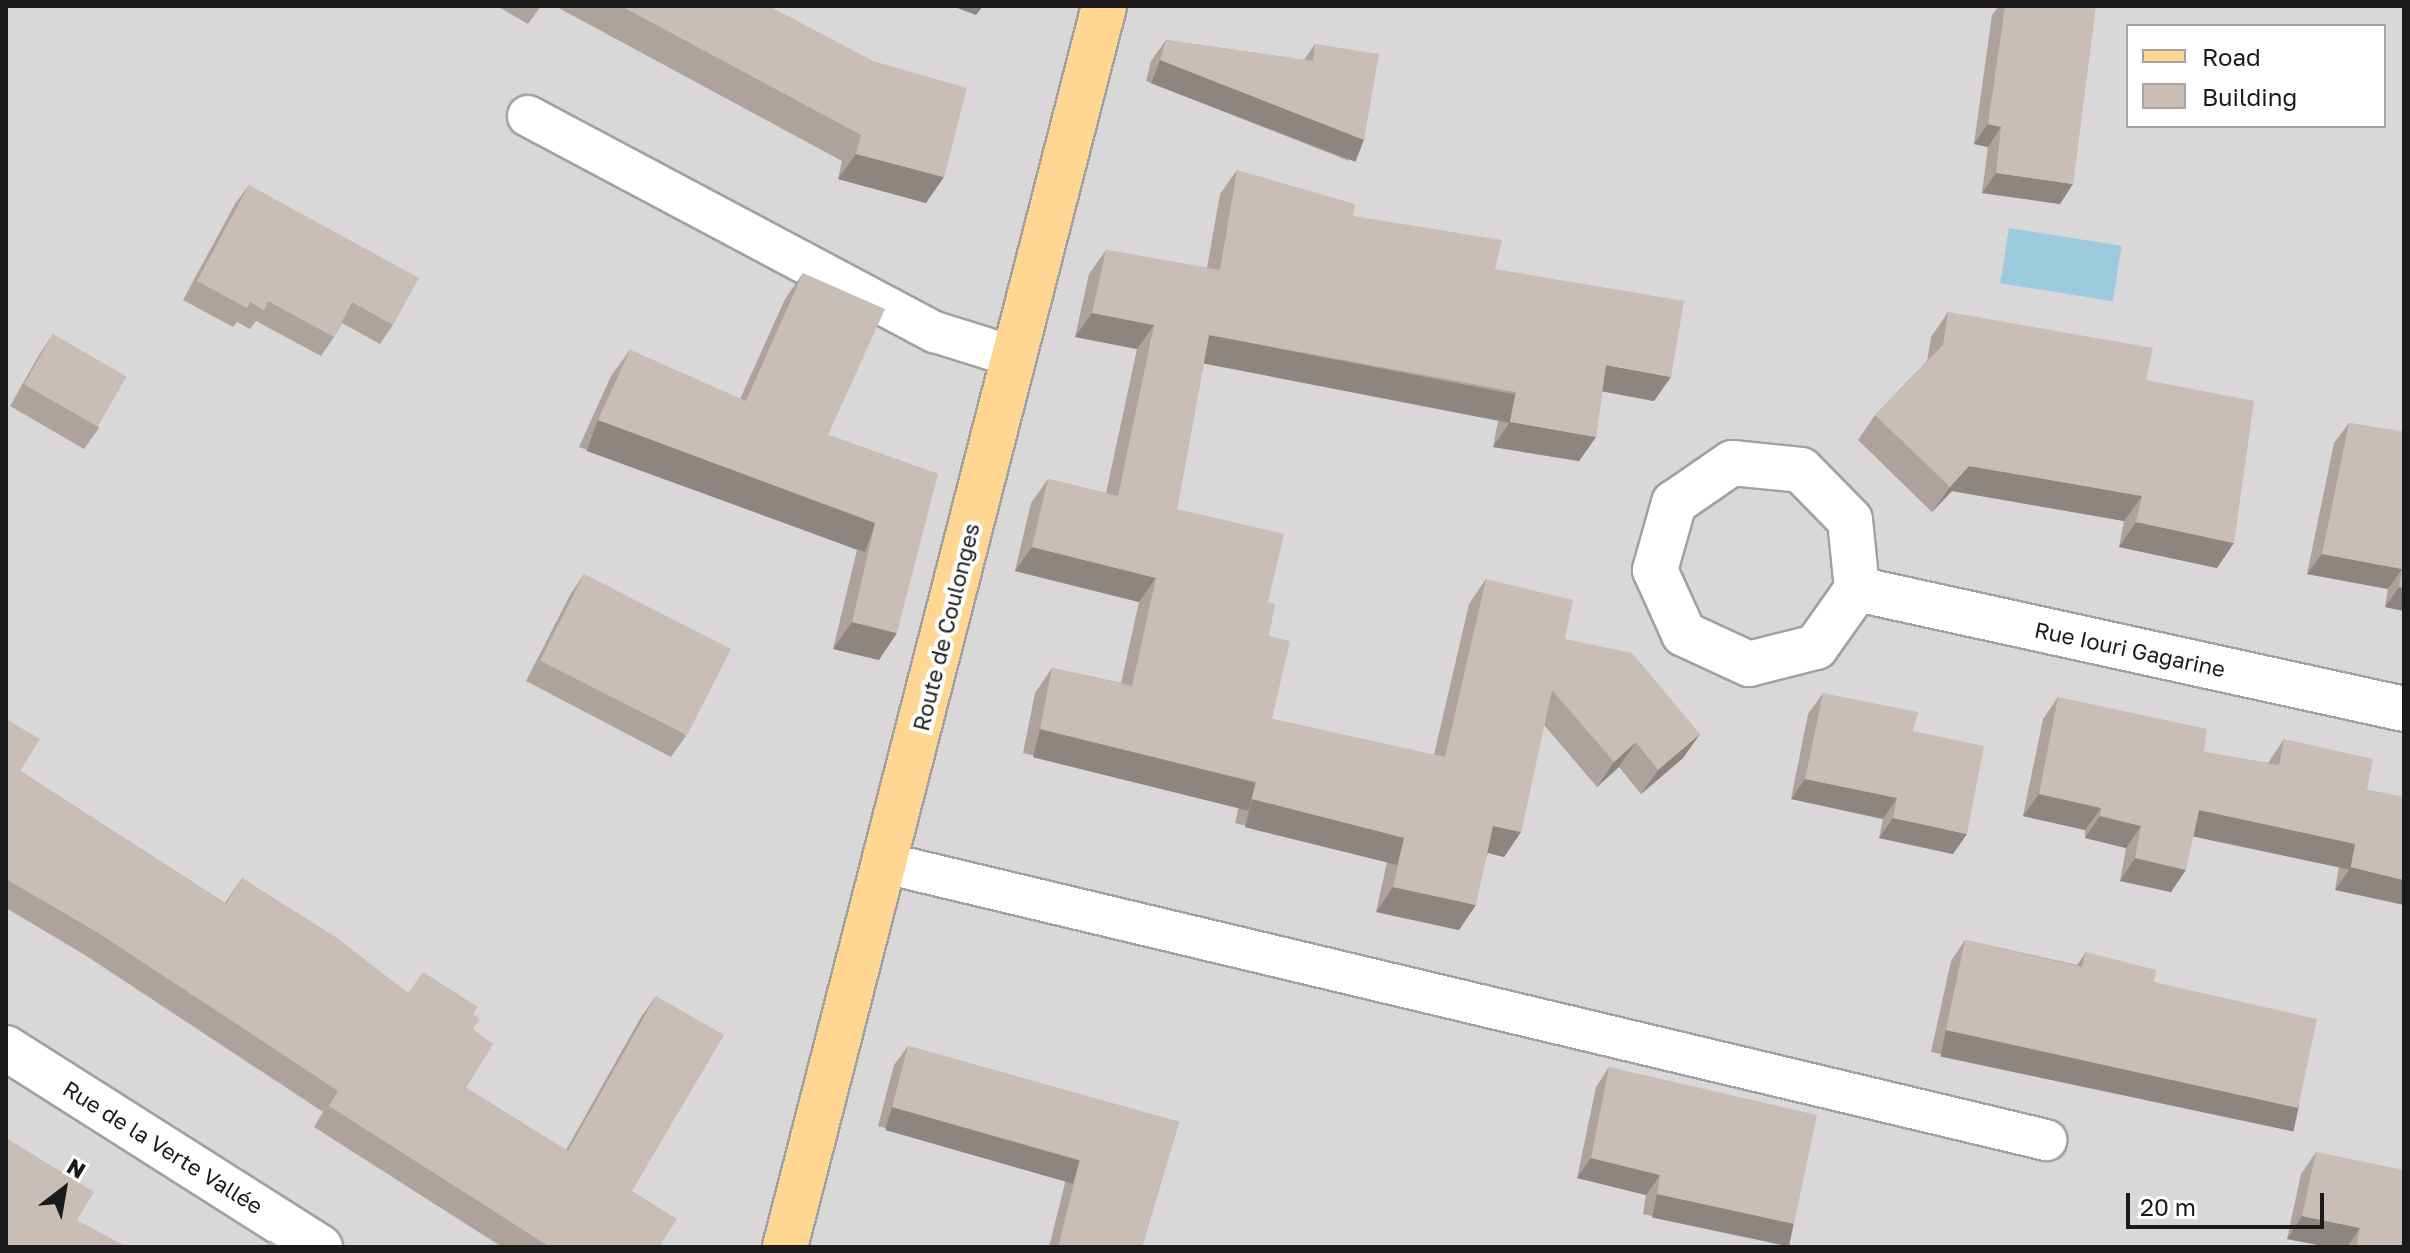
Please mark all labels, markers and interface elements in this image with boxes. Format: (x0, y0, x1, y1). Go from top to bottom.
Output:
legend (2126, 24, 2386, 128)
text: Road (2202, 42, 2261, 71)
text: Building (2202, 82, 2297, 111)
street label: Route de Coulonges (907, 520, 985, 734)
street label: Rue Iouri Gagarine (2032, 616, 2228, 682)
street label: Rue de la Verte Vallée (58, 1075, 268, 1219)
north arrow (24, 1149, 104, 1229)
text: N (62, 1152, 91, 1184)
scale bar (2130, 1177, 2328, 1227)
text: 20 m (2140, 1192, 2196, 1221)

